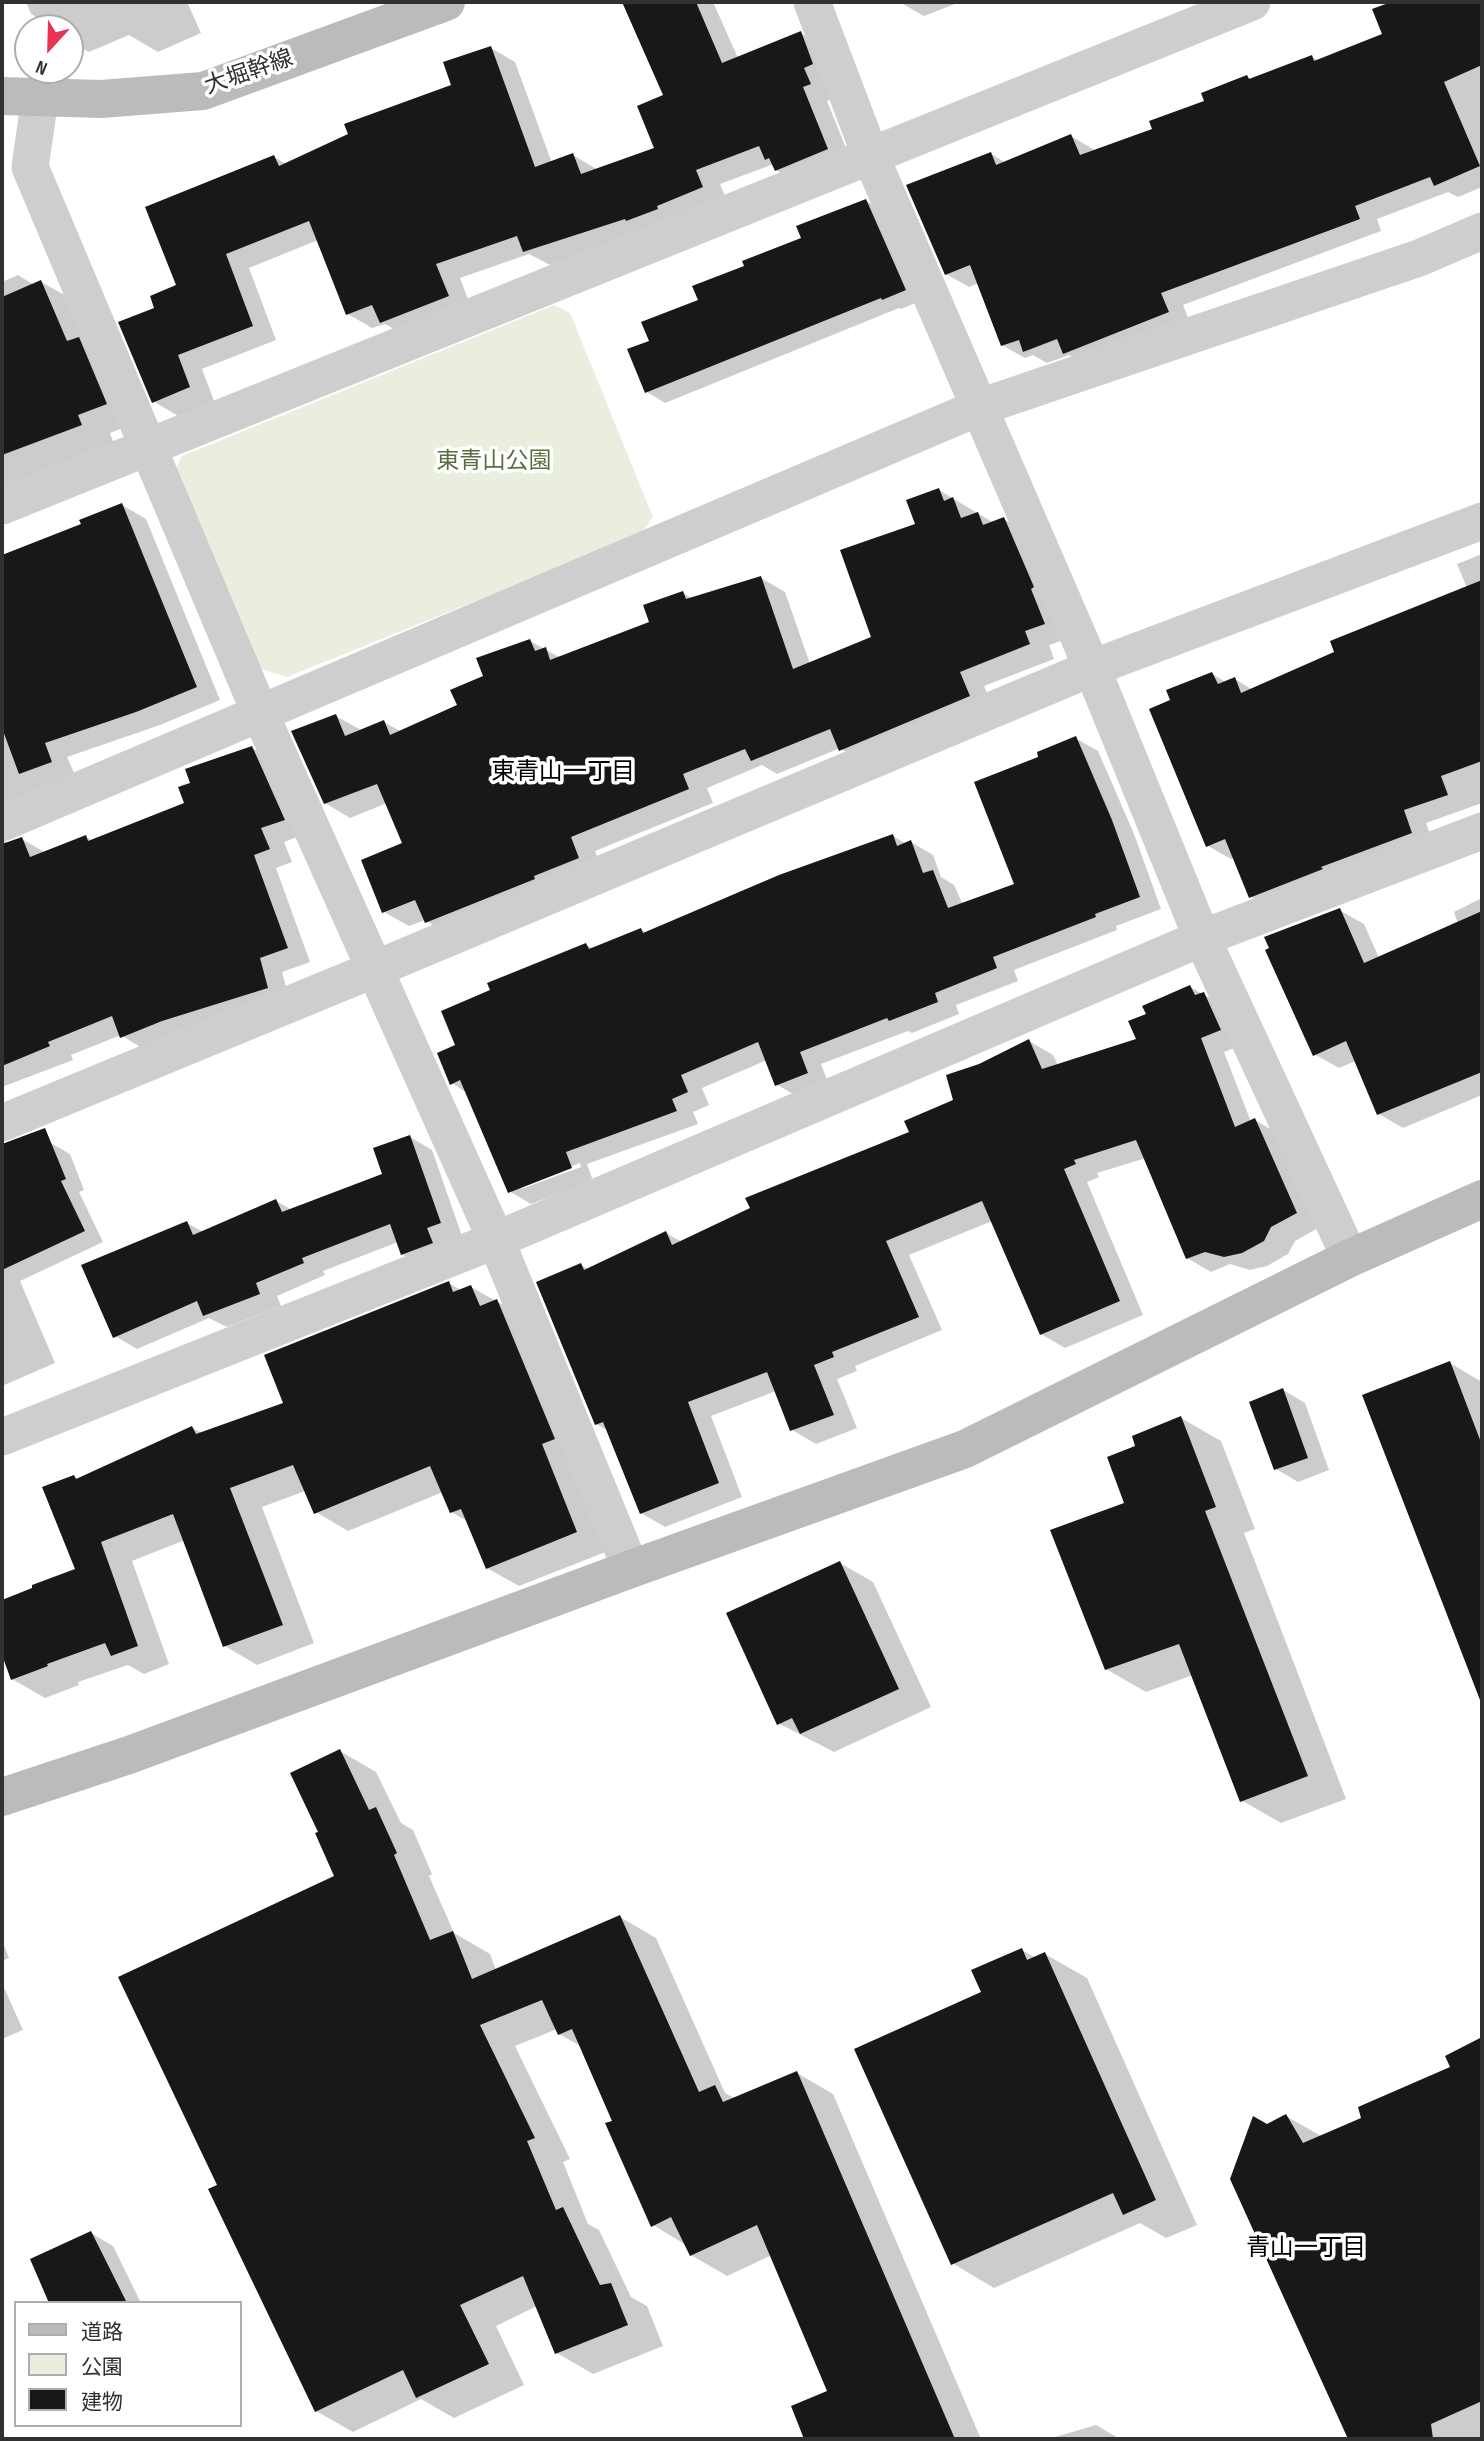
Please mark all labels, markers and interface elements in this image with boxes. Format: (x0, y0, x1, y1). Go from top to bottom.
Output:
north arrow (14, 14, 84, 84)
street label: 大堀幹線 (201, 45, 297, 101)
text: N (33, 55, 51, 80)
park label: 東青山公園 (437, 448, 551, 476)
district label: 東青山一丁目 (491, 759, 635, 787)
district label: 青山一丁目 (1246, 2235, 1366, 2263)
legend (14, 2301, 242, 2427)
text: 道路 (81, 2320, 123, 2345)
text: 公園 (81, 2355, 123, 2380)
text: 建物 (81, 2390, 123, 2415)

